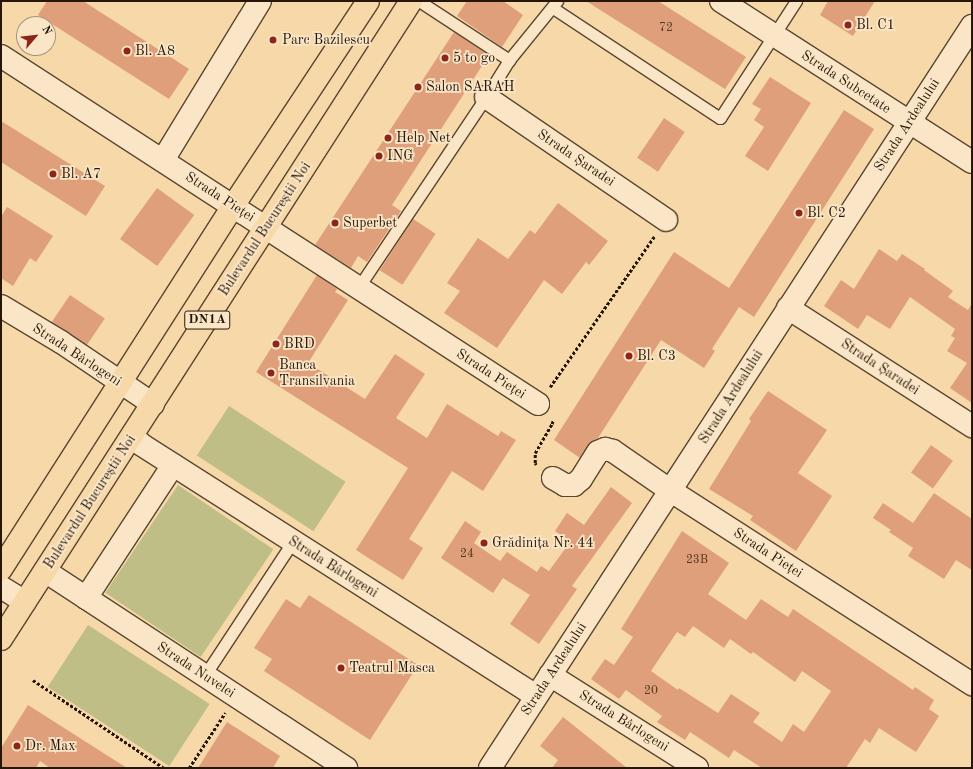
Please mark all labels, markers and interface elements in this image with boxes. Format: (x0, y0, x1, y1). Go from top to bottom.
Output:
north arrow (16, 16, 56, 56)
place label: Bl. C1 (856, 17, 895, 33)
marker: Bl. C1 (843, 20, 853, 30)
house number: 72 (659, 22, 673, 36)
text: N (39, 24, 53, 37)
place label: Parc Bazilescu (282, 32, 370, 48)
marker: Parc Bazilescu (267, 34, 279, 46)
place label: Bl. A8 (135, 43, 175, 59)
marker: Bl. A8 (122, 46, 132, 56)
street label: Strada Subcetate (798, 47, 894, 117)
place label: 5 to go (453, 50, 495, 66)
marker: 5 to go (440, 53, 450, 63)
street label: Strada Ardealului (871, 75, 943, 175)
place label: Salon SARAH (426, 79, 515, 95)
marker: Salon SARAH (413, 82, 423, 92)
street label: Strada Șaradei (534, 126, 618, 190)
place label: Help Net (396, 130, 451, 146)
marker: Help Net (383, 133, 393, 143)
place label: ING (387, 148, 413, 164)
marker: ING (374, 151, 384, 161)
street label: Bulevardul Bucureștii Noi (215, 159, 315, 299)
place label: Bl. A7 (61, 166, 101, 182)
street label: Strada Pieței (182, 168, 258, 226)
marker: Bl. A7 (48, 169, 58, 179)
place label: Bl. C2 (807, 205, 846, 221)
marker: Bl. C2 (794, 208, 804, 218)
place label: Superbet (343, 215, 397, 231)
marker: Superbet (330, 218, 340, 228)
road number: DN1A (184, 309, 230, 331)
street label: Strada Bârlogeni (29, 320, 125, 390)
street label: Strada Șaradei (838, 335, 922, 399)
place label: BRD (284, 336, 315, 352)
marker: BRD (271, 339, 281, 349)
street label: Strada Pieței (453, 345, 529, 403)
street label: Strada Ardealului (695, 347, 767, 447)
place label: Bl. C3 (637, 348, 676, 364)
marker: Bl. C3 (624, 351, 634, 361)
place label: Banca Transilvania (279, 357, 355, 390)
marker: Banca Transilvania (266, 368, 276, 378)
street label: Bulevardul Bucureștii Noi (40, 432, 140, 572)
street label: Strada Pieței (730, 524, 806, 582)
street label: Strada Bârlogeni (285, 533, 381, 601)
place label: Grădinița Nr. 44 (492, 535, 593, 551)
marker: Grădinița Nr. 44 (479, 538, 489, 548)
house number: 24 (460, 548, 474, 562)
house number: 23B (686, 554, 708, 568)
street label: Strada Ardealului (518, 619, 590, 719)
street label: Strada Nuvelei (154, 638, 238, 702)
place label: Teatrul Masca (349, 660, 435, 676)
marker: Teatrul Masca (336, 663, 346, 673)
house number: 20 (644, 685, 658, 699)
street label: Strada Bârlogeni (576, 687, 672, 755)
place label: Dr. Max (25, 738, 75, 754)
marker: Dr. Max (12, 741, 22, 751)

